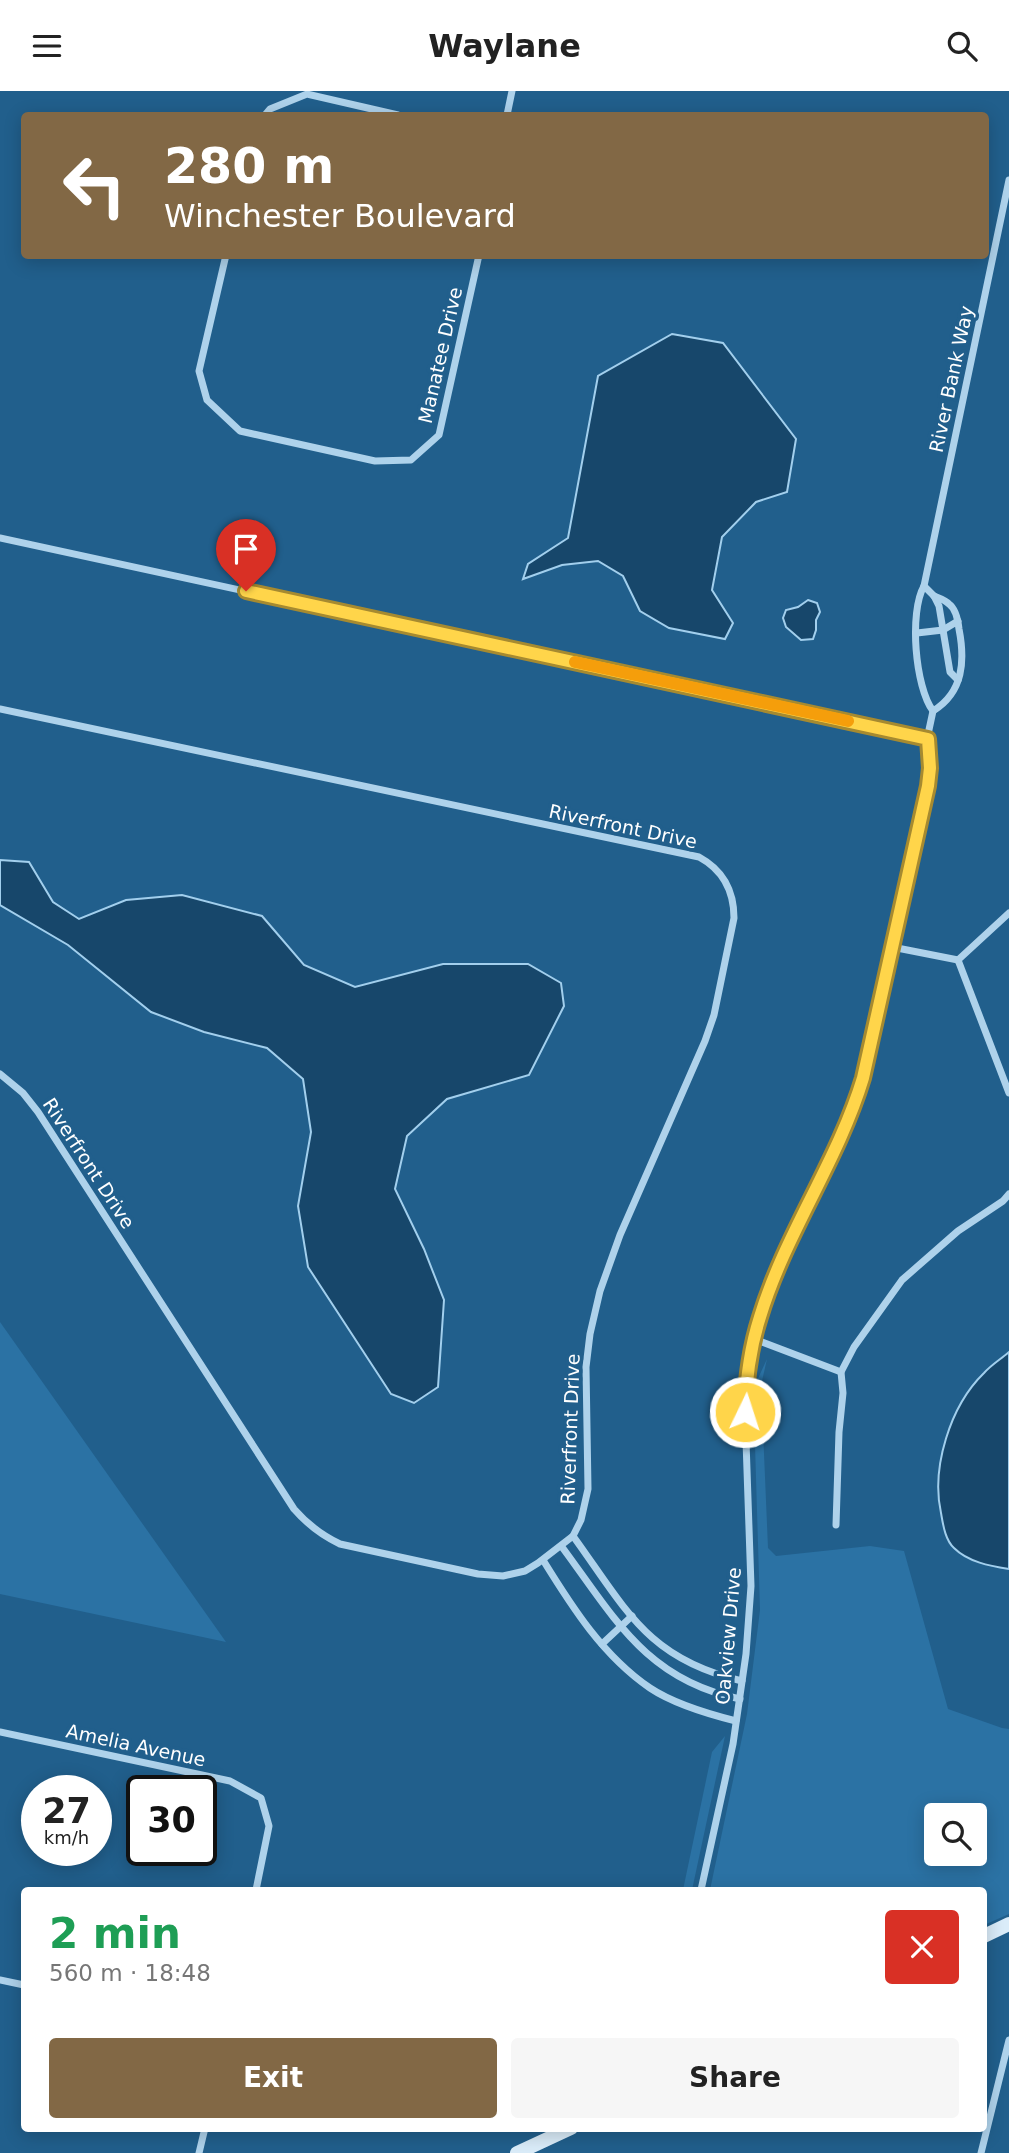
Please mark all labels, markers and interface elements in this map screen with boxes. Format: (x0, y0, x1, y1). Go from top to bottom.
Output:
icon: menu (28, 27, 66, 65)
text: Waylane (428, 27, 581, 65)
icon: search (943, 27, 981, 65)
text: 280 m (164, 138, 334, 195)
icon: left (49, 140, 140, 231)
text: Winchester Boulevard (164, 197, 516, 235)
street label: Manatee Drive (414, 285, 466, 425)
street label: River Bank Way (925, 304, 977, 454)
pin (216, 519, 276, 591)
icon: arrive (227, 530, 265, 568)
street label: Riverfront Drive (547, 800, 699, 852)
street label: Riverfront Drive (39, 1094, 139, 1232)
street label: Riverfront Drive (556, 1353, 584, 1505)
position arrow (708, 1375, 782, 1449)
street label: Oakview Drive (711, 1566, 745, 1706)
street label: Amelia Avenue (64, 1719, 208, 1771)
speed limit sign: 30 (126, 1775, 217, 1866)
text: 27 (42, 1791, 91, 1831)
map controls (924, 1803, 987, 1866)
button: search (924, 1803, 987, 1866)
text: km/h (44, 1827, 89, 1848)
text: 2 min (49, 1909, 181, 1958)
button: close (885, 1910, 959, 1984)
text: 560 m · 18:48 (49, 1960, 211, 1986)
button: Exit (49, 2038, 497, 2118)
button: Share (511, 2038, 959, 2118)

